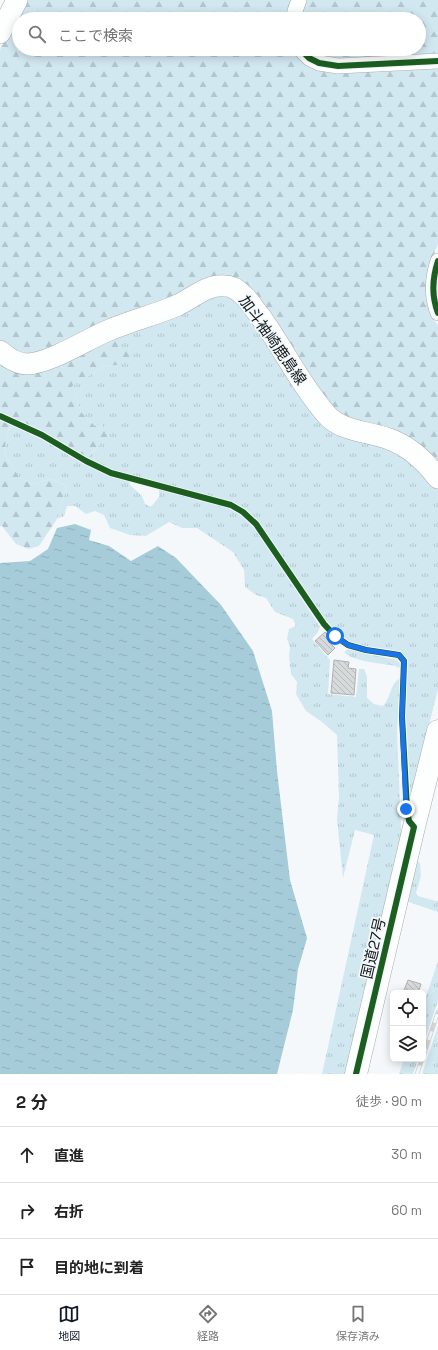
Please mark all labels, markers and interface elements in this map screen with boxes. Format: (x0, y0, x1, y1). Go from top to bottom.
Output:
search box (12, 12, 426, 56)
icon: search (26, 23, 48, 45)
text: ここで検索 (58, 26, 133, 45)
street label: 加斗袖崎鹿島線 (235, 292, 311, 388)
route start (326, 627, 344, 645)
route end (397, 800, 415, 818)
street label: 国道27号 (357, 915, 389, 981)
map controls (390, 990, 426, 1062)
button: locate (390, 990, 426, 1026)
button: layers (390, 1026, 426, 1062)
text: 2 分 (16, 1091, 47, 1113)
text: 徒歩 · 90 m (356, 1093, 422, 1110)
icon: ahead (16, 1144, 38, 1166)
text: 直進 (54, 1146, 84, 1165)
text: 30 m (391, 1146, 422, 1163)
icon: right (16, 1200, 38, 1222)
text: 右折 (54, 1202, 84, 1221)
text: 60 m (391, 1202, 422, 1219)
icon: arrive (16, 1256, 38, 1278)
text: 目的地に到着 (54, 1258, 144, 1277)
tab: 地図 (58, 1303, 80, 1343)
tab: 経路 (197, 1303, 219, 1343)
tab: 保存済み (336, 1303, 380, 1343)

